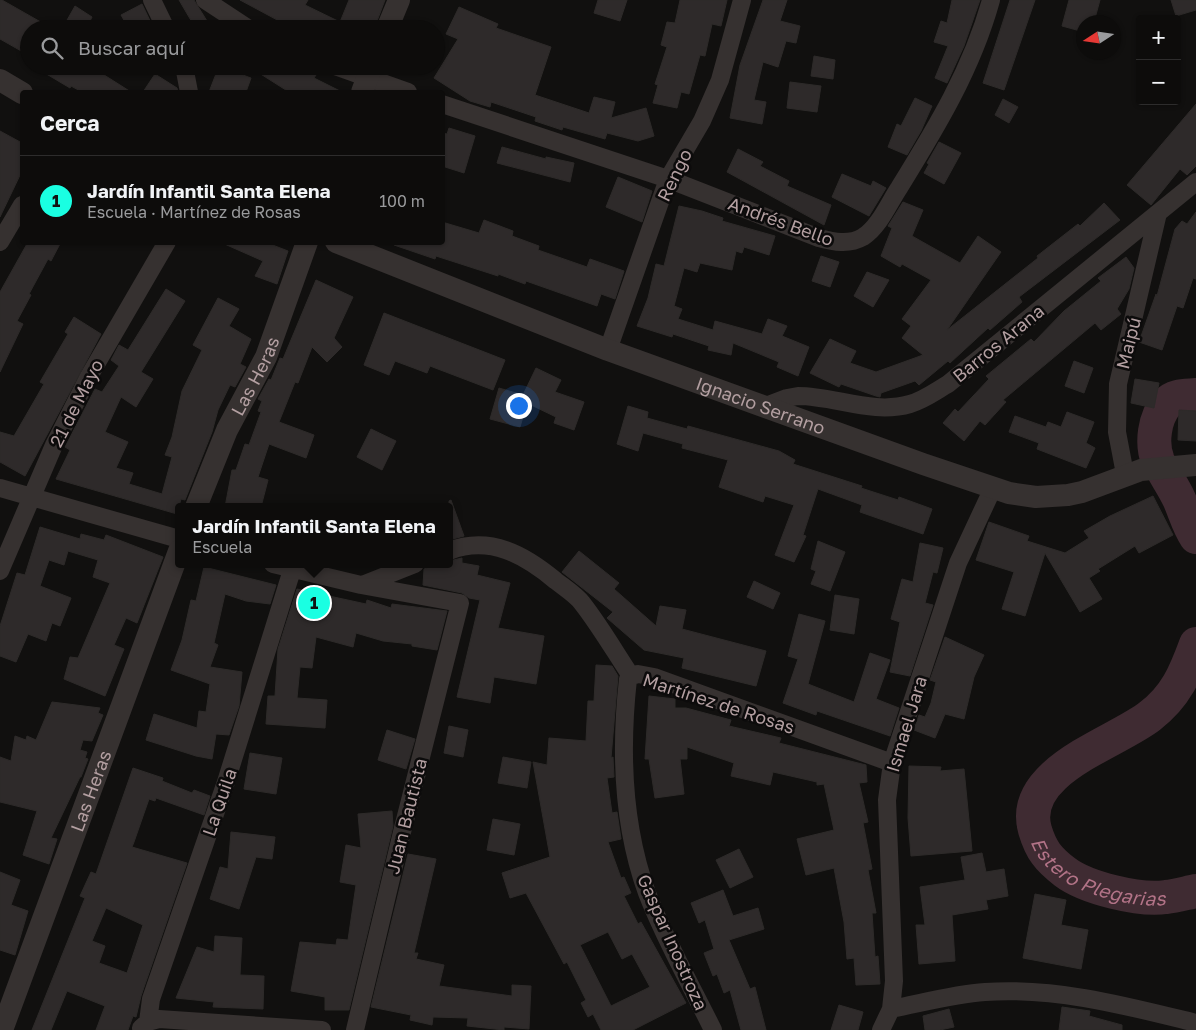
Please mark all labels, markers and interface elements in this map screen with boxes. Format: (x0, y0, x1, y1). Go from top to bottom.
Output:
north arrow (1076, 15, 1121, 60)
map controls (1136, 15, 1181, 105)
button: + (1136, 15, 1181, 60)
search box (20, 20, 445, 75)
icon: search (38, 34, 66, 62)
text: Buscar aquí (78, 36, 185, 59)
button: − (1136, 60, 1181, 105)
text: Cerca (40, 110, 99, 136)
street label: Rengo (652, 145, 696, 205)
text: Jardín Infantil Santa Elena (87, 179, 331, 202)
text: 1 (52, 191, 60, 211)
text: 100 m (379, 191, 425, 211)
street label: Andrés Bello (725, 192, 837, 250)
text: Escuela · Martínez de Rosas (87, 202, 301, 222)
street label: Barros Arana (948, 299, 1048, 387)
street label: Maipú (1111, 315, 1145, 371)
street label: Las Heras (226, 334, 283, 419)
street label: 21 de Mayo (45, 355, 107, 451)
street label: Ignacio Serrano (693, 372, 828, 439)
your location (506, 393, 532, 419)
popup (175, 503, 453, 568)
text: Jardín Infantil Santa Elena (192, 514, 436, 537)
text: Escuela (192, 537, 252, 557)
pin: 1 (298, 584, 330, 622)
street label: Martínez de Rosas (640, 668, 798, 738)
street label: Ismael Jara (881, 673, 931, 775)
street label: Las Heras (65, 747, 116, 835)
street label: Juan Bautista (381, 756, 431, 876)
street label: La Quila (197, 765, 241, 839)
water label: Estero Plegarias (1027, 834, 1167, 909)
street label: Gaspar Inostroza (633, 871, 713, 1013)

